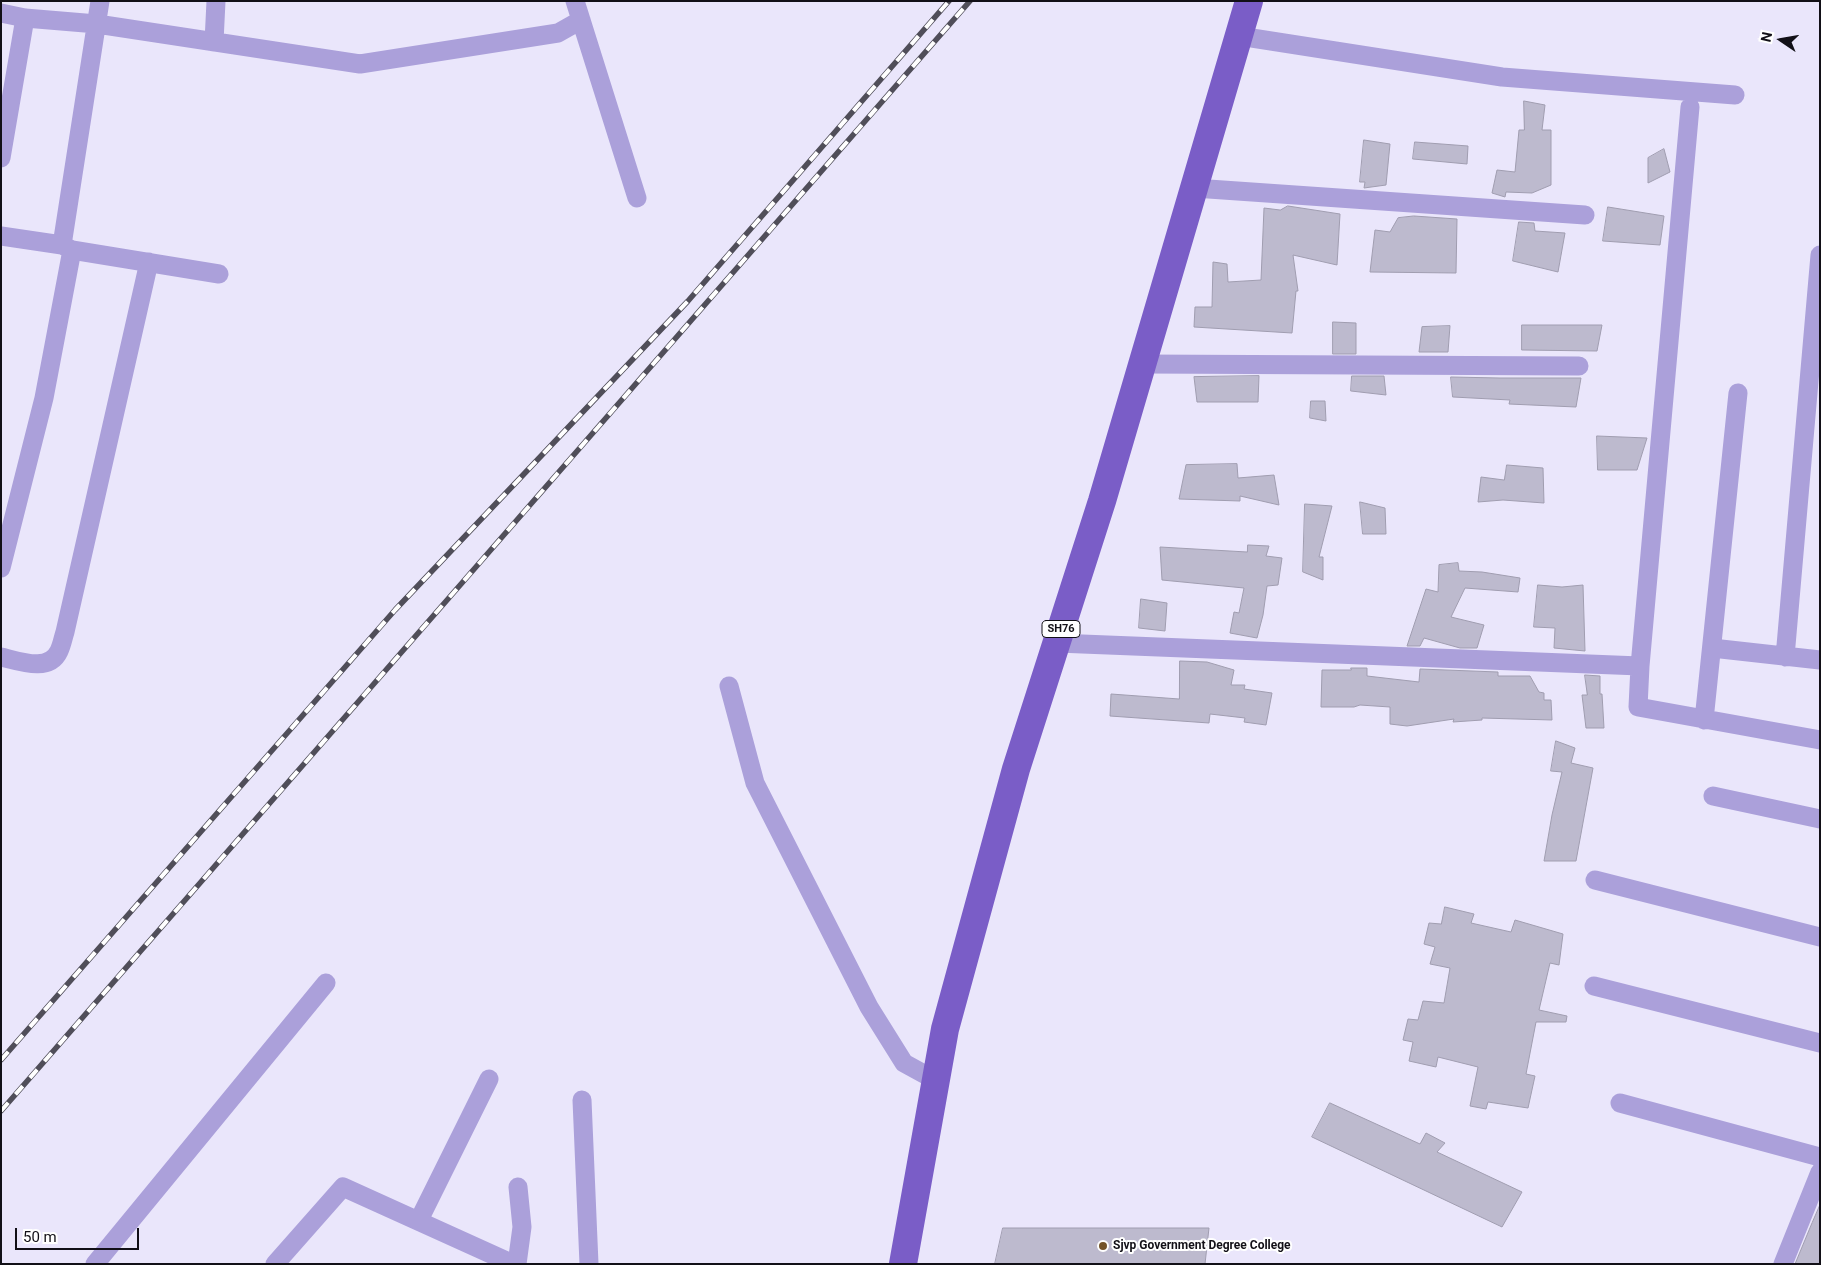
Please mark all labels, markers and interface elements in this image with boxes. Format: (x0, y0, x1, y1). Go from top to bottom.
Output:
north arrow (1756, 15, 1806, 65)
text: N (1757, 30, 1775, 43)
road number: SH76 (1042, 620, 1080, 638)
scale bar (18, 1218, 141, 1250)
text: 50 m (23, 1228, 57, 1246)
place label: Sjvp Government Degree College (1113, 1239, 1291, 1253)
marker: Sjvp Government Degree College (1097, 1240, 1109, 1252)

